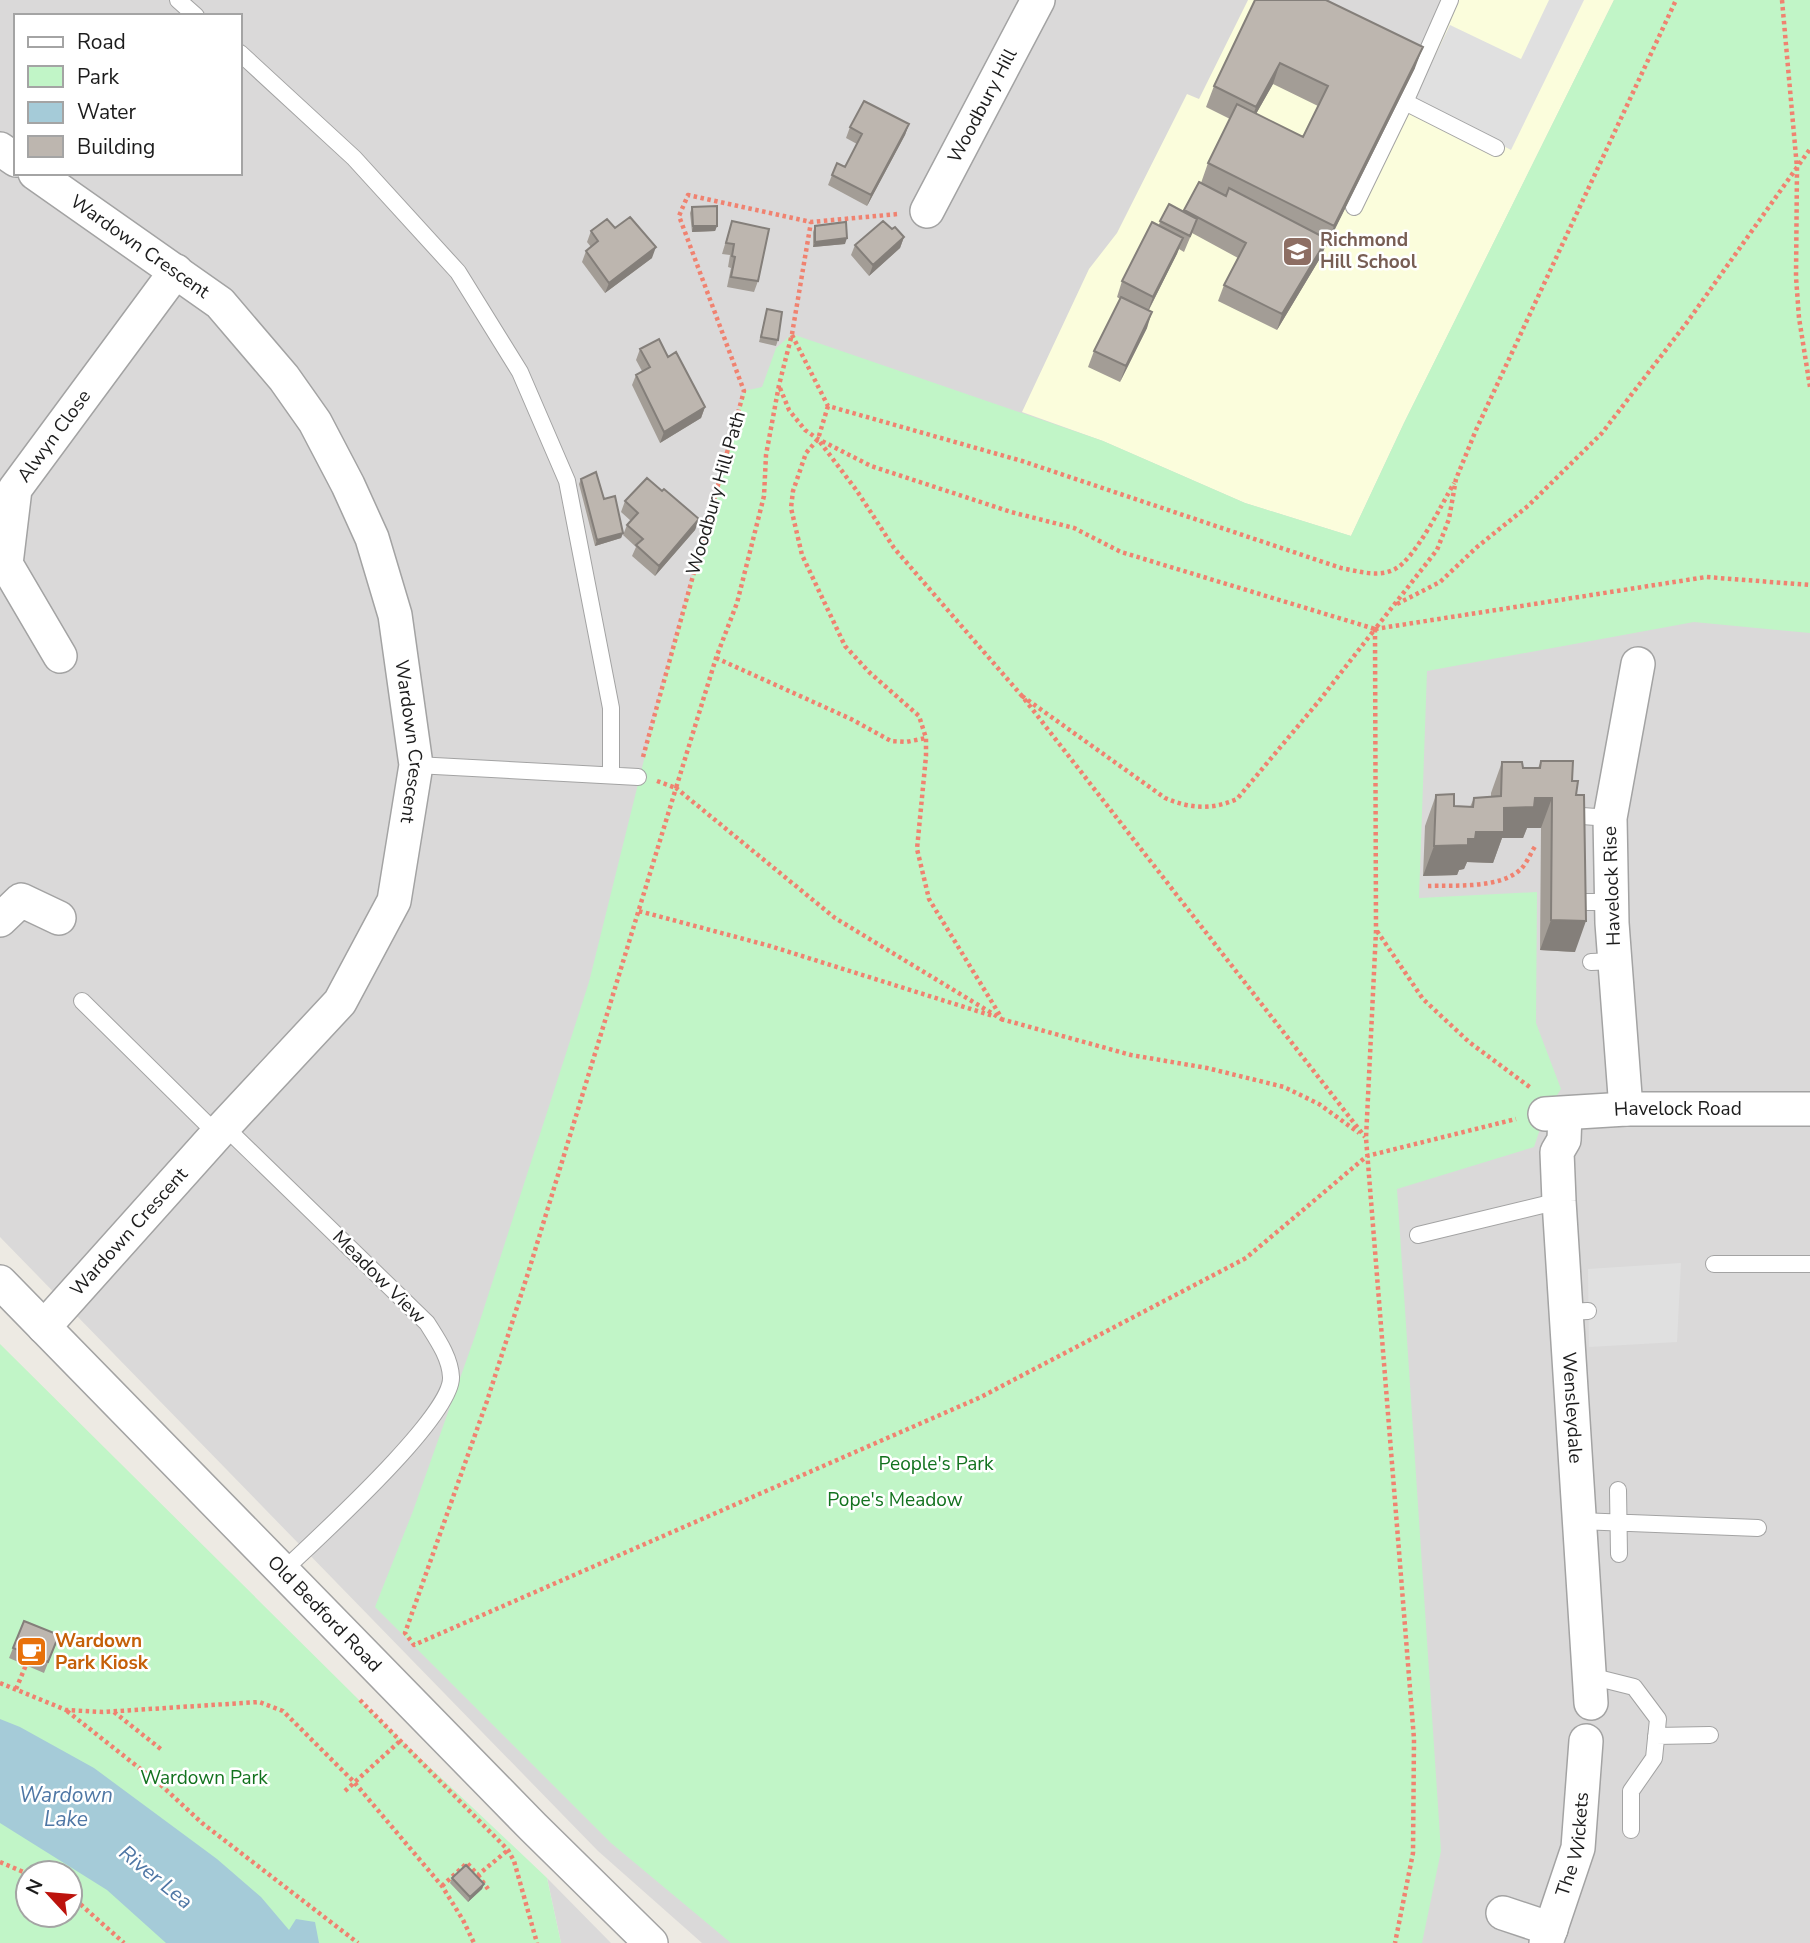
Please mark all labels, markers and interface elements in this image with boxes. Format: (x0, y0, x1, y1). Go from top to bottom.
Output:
legend (14, 14, 242, 175)
text: Road (77, 28, 126, 56)
street label: Woodbury Hill (942, 44, 1023, 167)
text: Park (77, 63, 119, 91)
text: Water (77, 98, 136, 126)
text: Building (77, 133, 155, 161)
street label: Wardown Crescent (65, 189, 215, 305)
place label: Richmond Hill School (1320, 227, 1417, 275)
school or university icon: Richmond Hill School (1280, 234, 1314, 268)
street label: Alwyn Close (11, 384, 97, 488)
street label: Woodbury Hill Path (680, 408, 752, 578)
street label: Wardown Crescent (388, 658, 429, 825)
street label: Havelock Rise (1597, 826, 1627, 946)
street label: Havelock Road (1613, 1096, 1742, 1123)
street label: Wardown Crescent (64, 1162, 194, 1302)
street label: Meadow View (327, 1225, 431, 1329)
street label: Wensleydale (1556, 1351, 1589, 1464)
park label: People's Park (878, 1451, 994, 1477)
park label: Pope's Meadow (827, 1487, 963, 1513)
street label: Old Bedford Road (261, 1550, 387, 1678)
place label: Wardown Park Kiosk (55, 1628, 149, 1676)
cafe icon: Wardown Park Kiosk (15, 1635, 49, 1669)
park label: Wardown Park (140, 1765, 268, 1791)
water label: Wardown Lake (19, 1781, 113, 1833)
street label: The Wickets (1550, 1791, 1595, 1900)
water label: River Lea (113, 1839, 199, 1915)
north arrow (14, 1859, 84, 1929)
text: N (20, 1875, 49, 1899)

